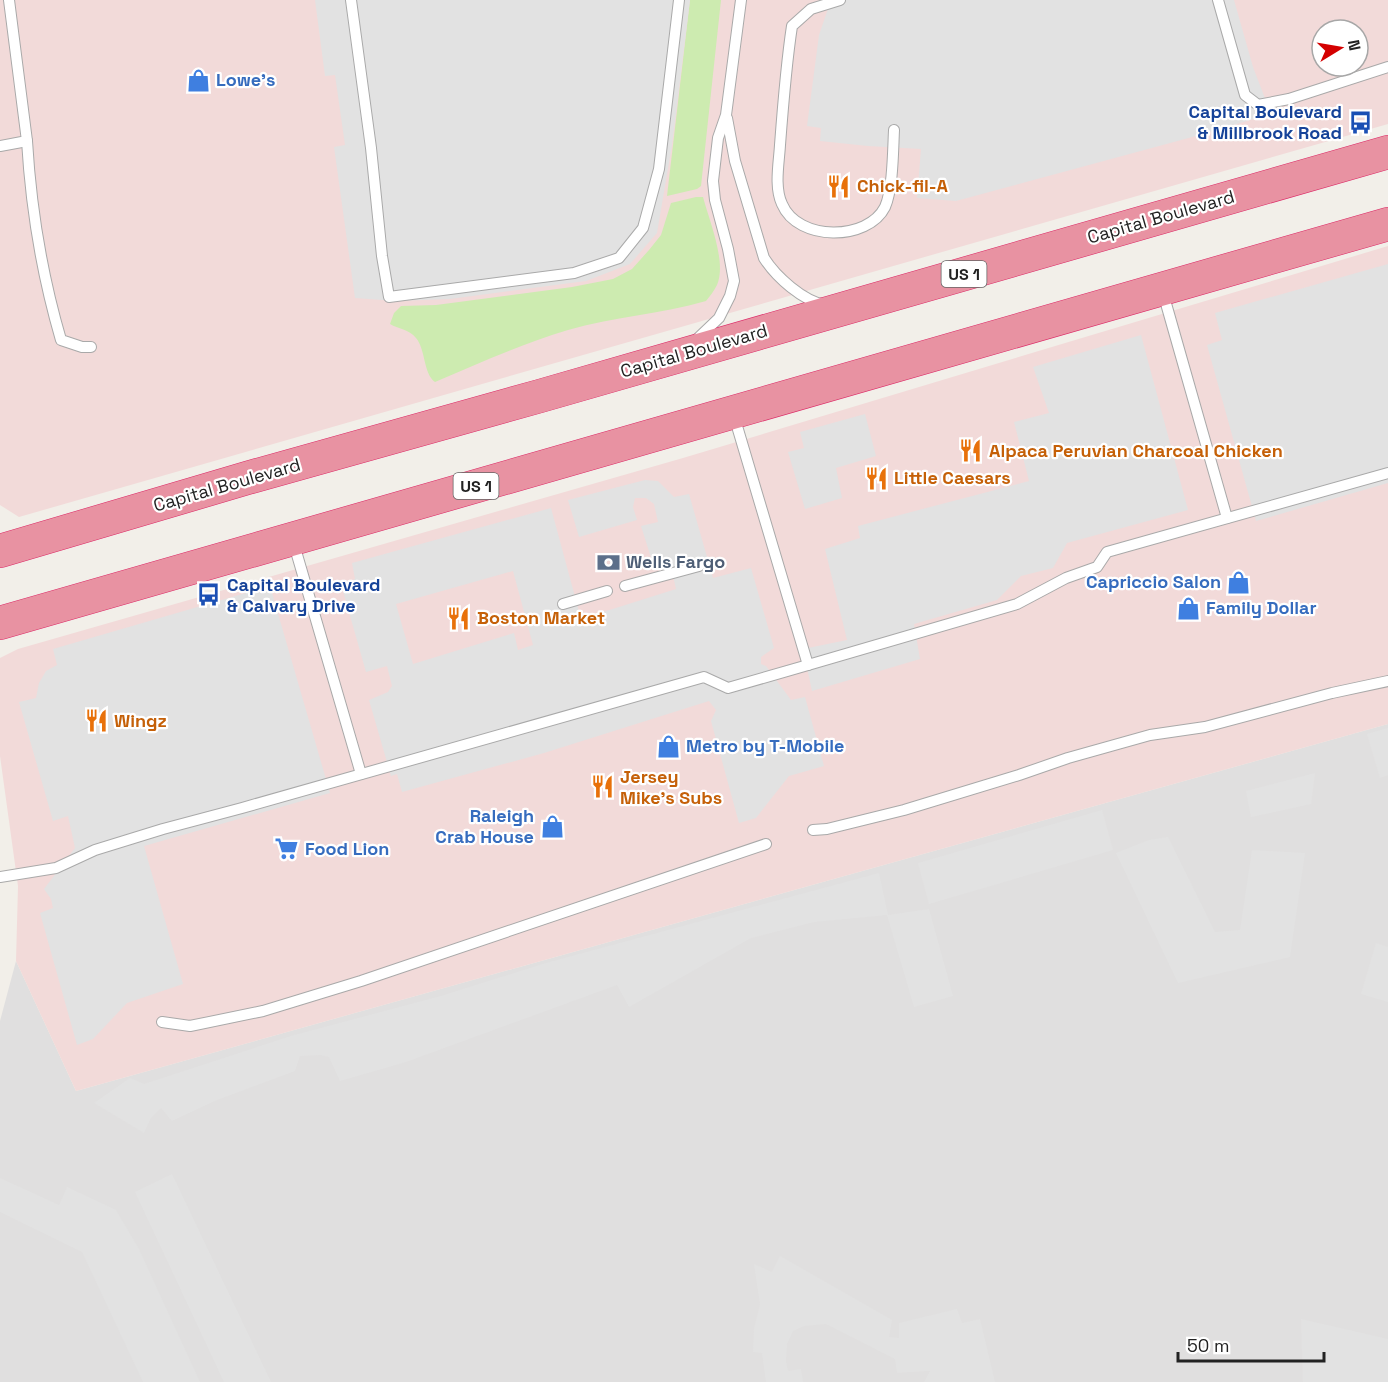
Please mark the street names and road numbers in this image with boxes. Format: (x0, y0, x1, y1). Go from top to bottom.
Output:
street label: Capital Boulevard (1085, 185, 1237, 249)
road number: US 1 (942, 261, 986, 287)
street label: Capital Boulevard (618, 319, 770, 383)
street label: Capital Boulevard (151, 453, 303, 517)
road number: US 1 (454, 473, 498, 499)

